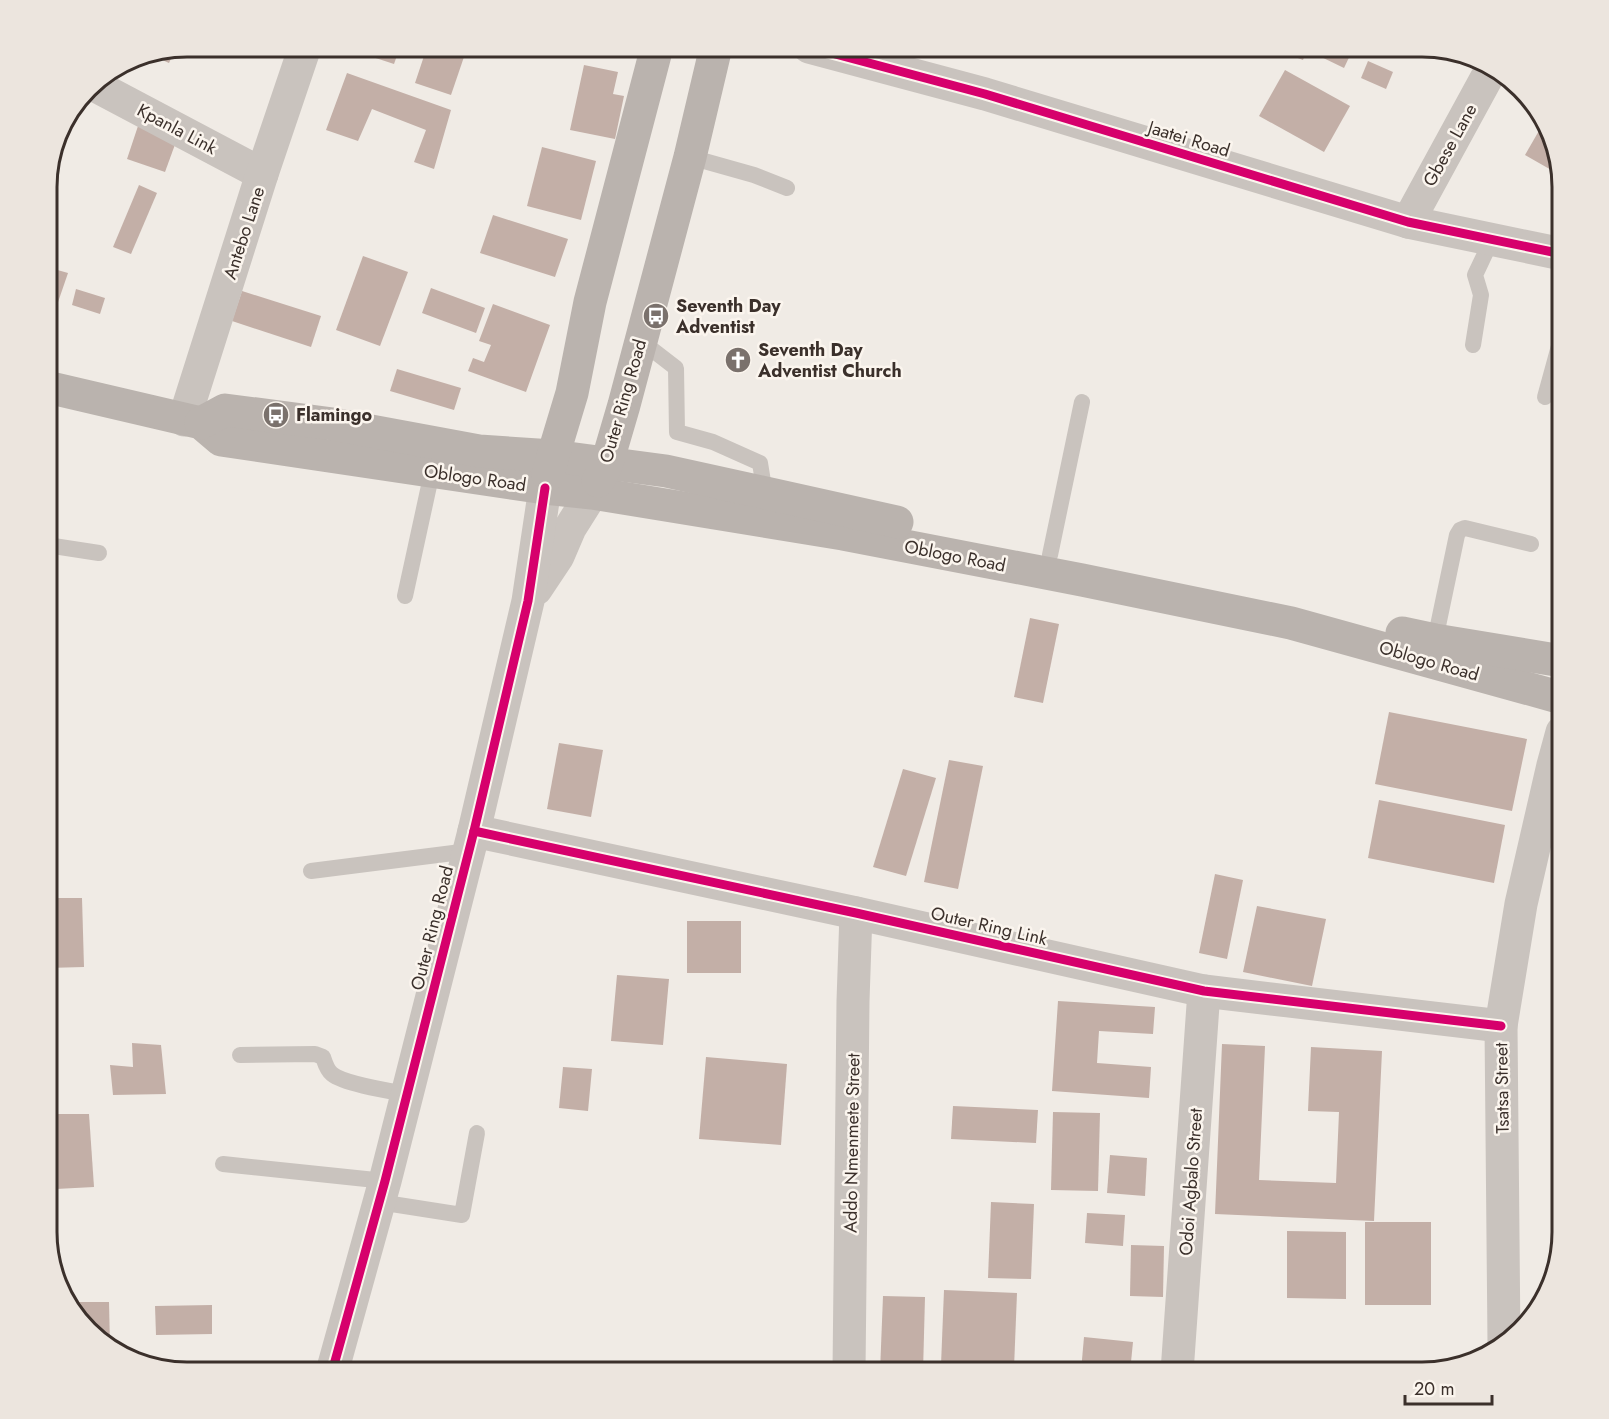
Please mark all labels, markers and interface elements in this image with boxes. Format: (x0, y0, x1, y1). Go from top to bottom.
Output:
street label: Kpanla Link (133, 97, 222, 161)
street label: Gbese Lane (1417, 99, 1483, 191)
street label: Jaatei Road (1143, 114, 1233, 164)
street label: Antebo Lane (217, 183, 271, 283)
place label: Seventh Day Adventist (675, 293, 781, 340)
bus stop icon: Seventh Day Adventist (641, 301, 671, 331)
street label: Outer Ring Road (593, 336, 653, 466)
place label: Seventh Day Adventist Church (757, 337, 902, 384)
church icon: Seventh Day Adventist Church (723, 345, 753, 375)
bus stop icon: Flamingo (261, 400, 291, 430)
place label: Flamingo (296, 402, 373, 428)
street label: Oblogo Road (422, 458, 528, 498)
street label: Oblogo Road (902, 533, 1008, 579)
street label: Oblogo Road (1376, 634, 1482, 688)
street label: Outer Ring Road (404, 863, 460, 993)
street label: Outer Ring Link (928, 900, 1050, 952)
street label: Tsatsa Street (1488, 1042, 1516, 1134)
street label: Addo Nmenmete Street (837, 1052, 867, 1233)
street label: Odoi Agbalo Street (1173, 1107, 1209, 1257)
scale bar (1405, 1368, 1492, 1406)
text: 20 m (1414, 1376, 1454, 1402)

